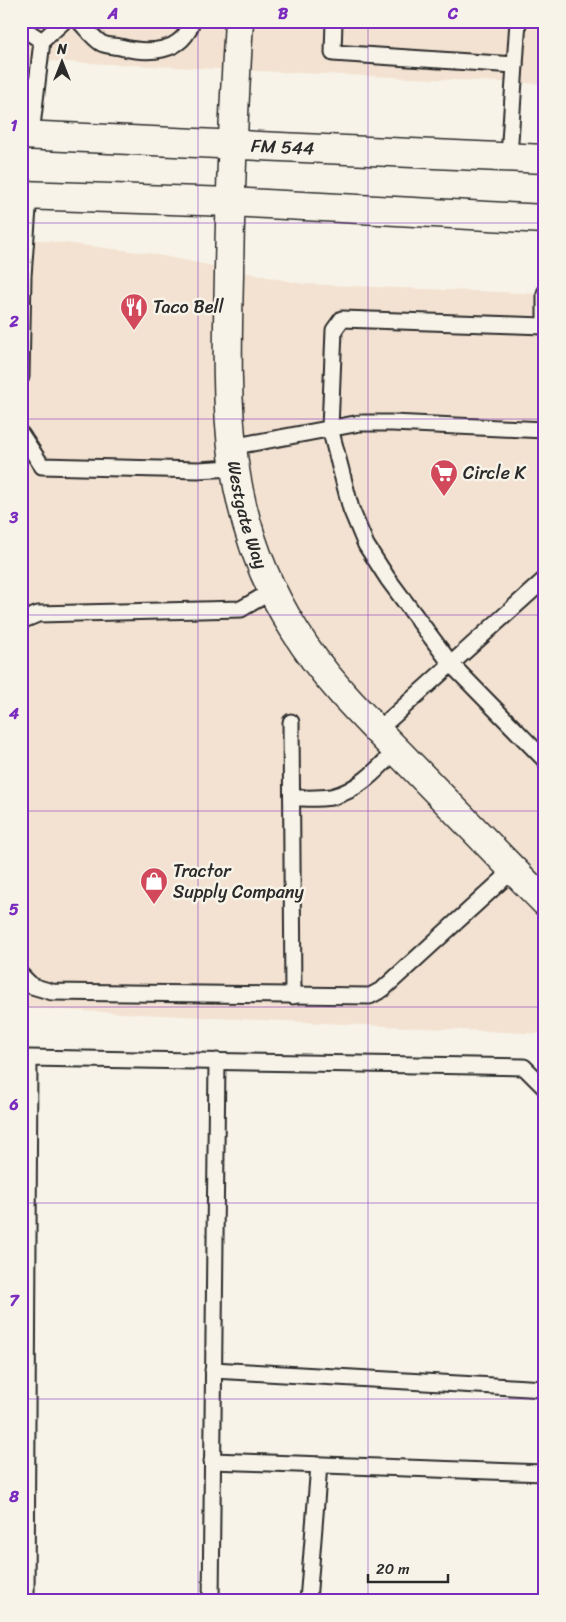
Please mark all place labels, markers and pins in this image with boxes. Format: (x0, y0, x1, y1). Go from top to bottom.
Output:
place label: Taco Bell (153, 291, 225, 323)
restaurant icon: Taco Bell (119, 292, 149, 331)
place label: Circle K (463, 457, 527, 489)
supermarket icon: Circle K (429, 458, 459, 497)
place label: Tractor Supply Company (173, 855, 305, 908)
shop icon: Tractor Supply Company (139, 866, 169, 905)

